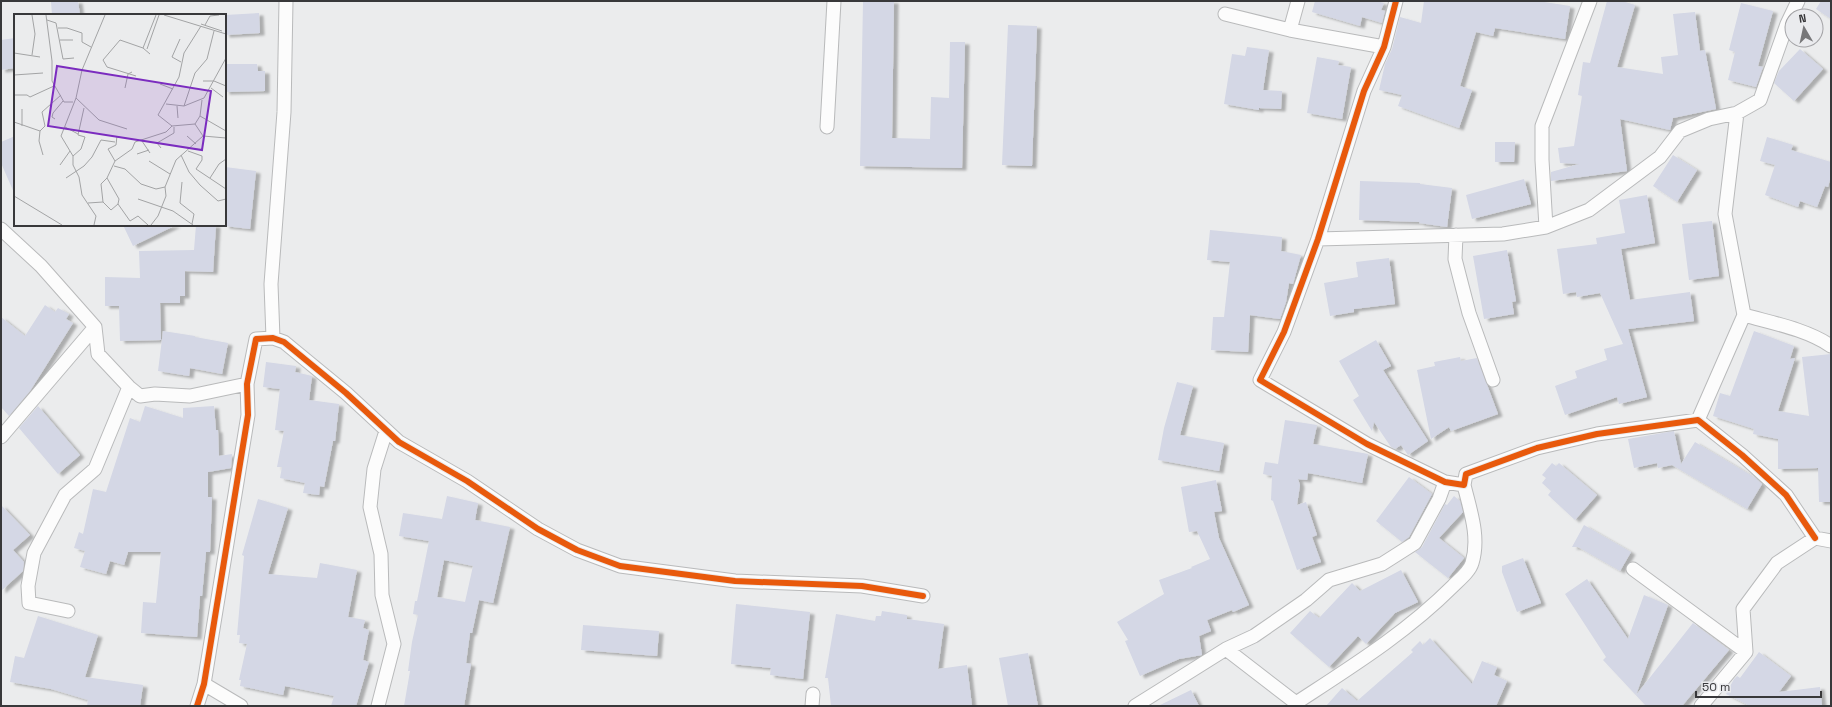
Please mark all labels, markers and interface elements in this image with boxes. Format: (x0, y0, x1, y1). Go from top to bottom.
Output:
north arrow (1784, 8, 1824, 48)
text: N (1798, 11, 1807, 26)
inset map (14, 14, 226, 226)
scale bar (1696, 673, 1821, 699)
text: 50 m (1702, 679, 1730, 695)

